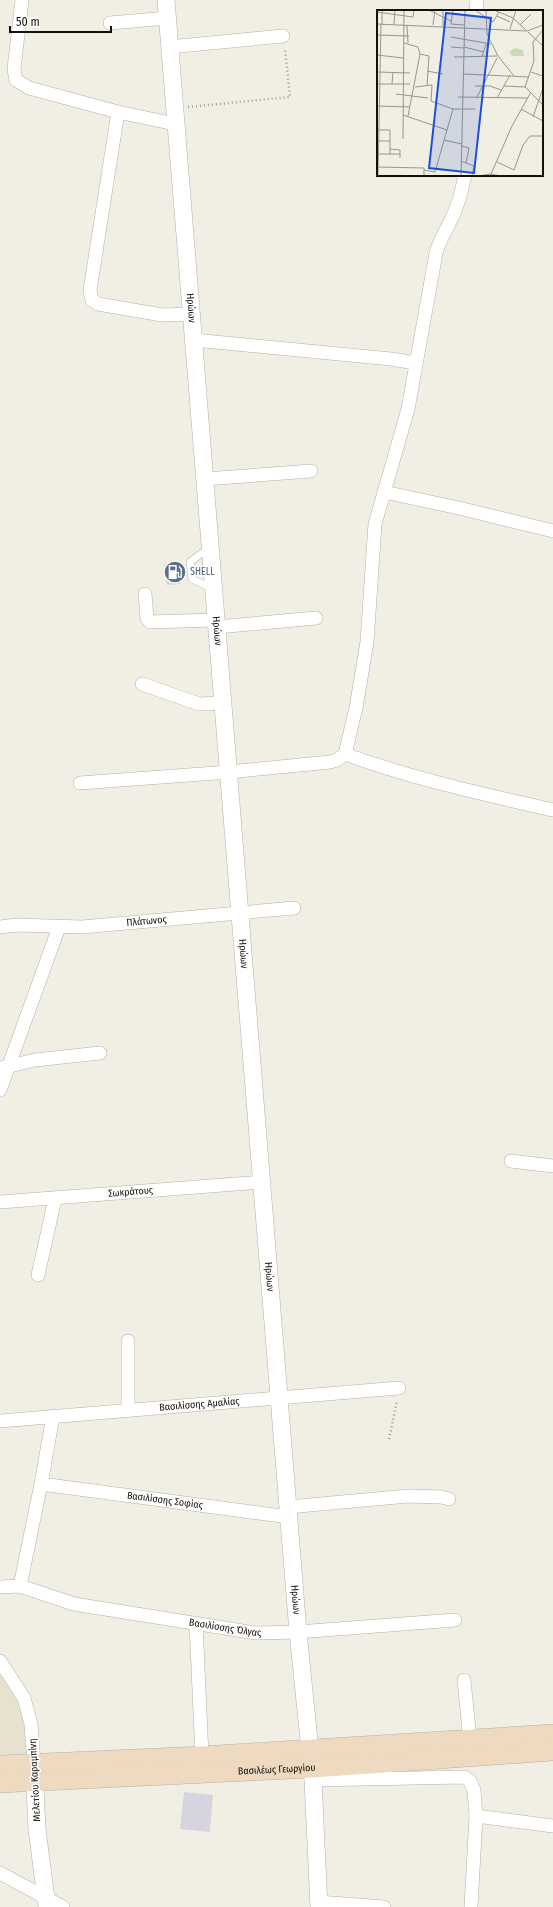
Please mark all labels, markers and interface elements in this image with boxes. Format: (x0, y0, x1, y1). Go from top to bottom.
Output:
scale bar (10, 8, 111, 34)
inset map (377, 10, 543, 176)
text: 50 m (16, 15, 40, 29)
street label: Ηρώων (184, 293, 198, 324)
fuel station icon: SHELL (162, 559, 188, 585)
place label: SHELL (190, 566, 215, 578)
street label: Ηρώων (210, 616, 224, 647)
street label: Πλάτωνος (126, 913, 168, 929)
street label: Ηρώων (236, 939, 250, 970)
street label: Σωκράτους (108, 1184, 154, 1200)
street label: Ηρώων (262, 1262, 277, 1293)
street label: Βασιλίσσης Αμαλίας (159, 1395, 241, 1414)
street label: Βασιλίσσης Σοφίας (126, 1490, 204, 1512)
street label: Ηρώων (288, 1585, 303, 1616)
street label: Βασιλίσσης Όλγας (188, 1616, 262, 1639)
street label: Μελετίου Καραμπίνη (26, 1738, 43, 1822)
street label: Βασιλέως Γεωργίου (238, 1761, 316, 1778)

